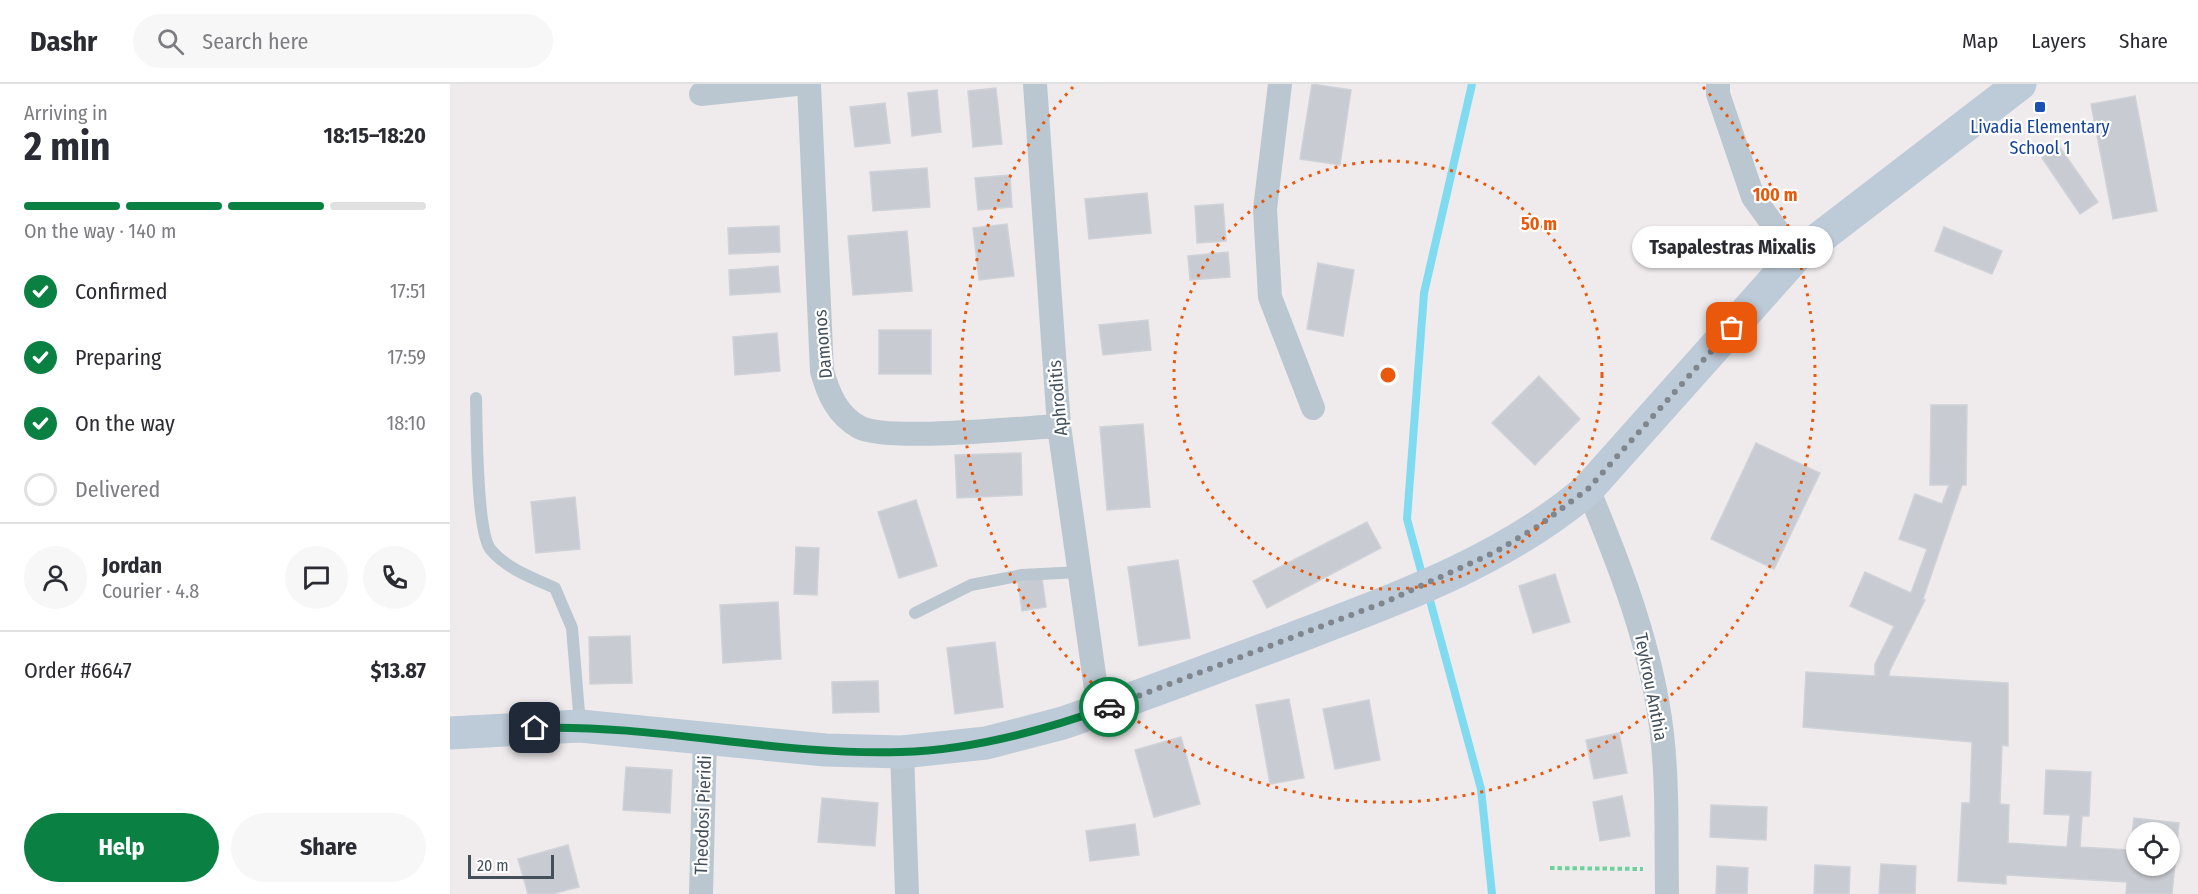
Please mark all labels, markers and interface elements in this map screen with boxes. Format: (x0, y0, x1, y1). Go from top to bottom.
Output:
search box (133, 14, 553, 68)
text: Dashr (30, 25, 97, 58)
icon: search (154, 25, 187, 58)
text: Search here (202, 28, 308, 55)
text: Map (1962, 28, 1998, 54)
text: Layers (2031, 28, 2086, 54)
text: Share (2119, 28, 2168, 54)
marker: Livadia Elementary School 1 (2033, 100, 2047, 114)
text: Arriving in (24, 101, 108, 125)
place label: Livadia Elementary School 1 (1970, 116, 2110, 159)
text: 18:15–18:20 (324, 122, 426, 149)
text: 2 min (24, 124, 110, 170)
text: 100 m (1753, 184, 1797, 206)
text: 50 m (1521, 213, 1557, 235)
text: On the way · 140 m (24, 219, 176, 243)
callout: Tsapalestras Mixalis (1632, 226, 1832, 268)
text: Tsapalestras Mixalis (1649, 235, 1816, 259)
icon: check (24, 275, 57, 308)
text: Confirmed (75, 278, 168, 305)
text: 17:51 (390, 279, 426, 303)
pin (1706, 302, 1757, 353)
street label: Damonos (809, 308, 837, 379)
icon: bag (1715, 311, 1748, 344)
icon: check (24, 341, 57, 374)
text: Preparing (75, 344, 161, 371)
text: 17:59 (387, 345, 426, 369)
street label: Aphroditis (1044, 359, 1072, 437)
centre of rings (1378, 365, 1398, 385)
icon: check (24, 407, 57, 440)
text: On the way (75, 410, 175, 437)
text: 18:10 (387, 411, 426, 435)
text: Delivered (75, 476, 160, 503)
button: person (24, 546, 87, 609)
button: chat (285, 546, 348, 609)
button: phone (363, 546, 426, 609)
text: Jordan (102, 552, 162, 579)
text: Courier · 4.8 (102, 579, 199, 603)
street label: Teykrou Anthia (1630, 631, 1672, 743)
text: Order #6647 (24, 657, 132, 684)
text: $13.87 (370, 657, 426, 684)
courier (1079, 677, 1139, 737)
icon: car (1093, 691, 1126, 724)
pin (509, 702, 560, 753)
icon: home (518, 711, 551, 744)
street label: Theodosi Pieridi (690, 755, 716, 875)
button: Help (24, 813, 219, 882)
button: Share (231, 813, 426, 882)
map controls (2126, 822, 2180, 876)
button: locate (2126, 822, 2180, 876)
scale bar (468, 852, 554, 880)
text: 20 m (477, 856, 508, 875)

